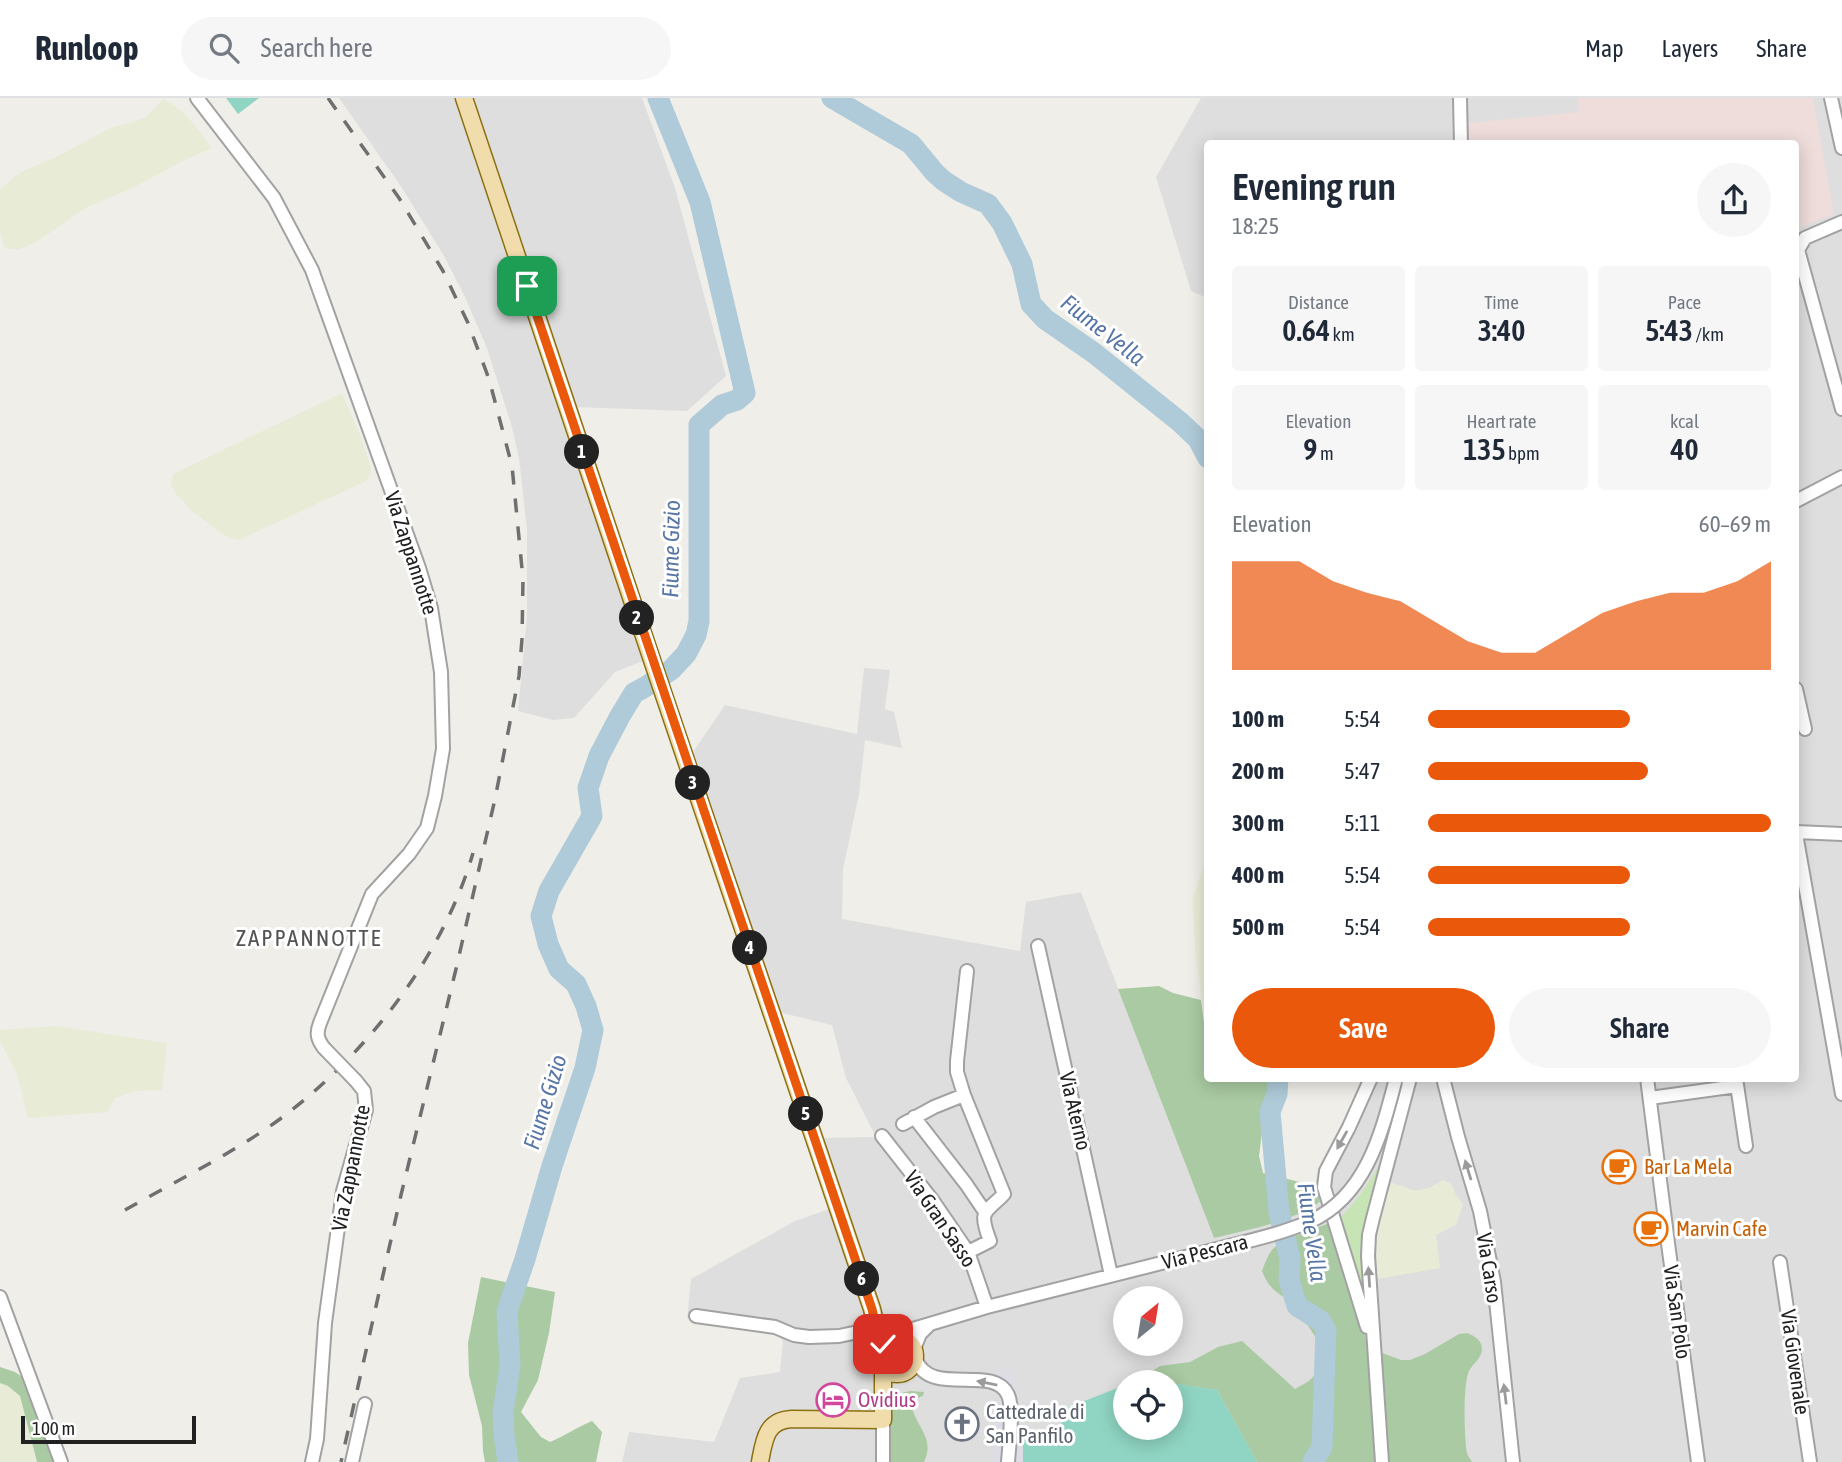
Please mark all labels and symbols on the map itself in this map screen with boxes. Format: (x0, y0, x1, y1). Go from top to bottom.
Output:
pin (497, 256, 557, 316)
water label: Fiume Vella (1056, 289, 1150, 371)
pin: 1 (564, 434, 600, 470)
street label: Via Zappannotte (381, 488, 443, 617)
water label: Fiume Gizio (657, 500, 685, 598)
pin: 2 (620, 601, 654, 636)
pin: 3 (676, 766, 710, 800)
district label: ZAPPANNOTTE (236, 925, 382, 951)
pin: 4 (732, 930, 768, 966)
water label: Fiume Gizio (518, 1051, 572, 1153)
street label: Via Aterno (1055, 1069, 1097, 1152)
pin: 5 (788, 1096, 824, 1132)
street label: Via Zappannotte (326, 1103, 374, 1233)
one-way arrow (1336, 1130, 1348, 1149)
cafe icon: Bar La Mela (1600, 1148, 1638, 1186)
place label: Bar La Mela (1644, 1154, 1733, 1178)
one-way arrow (1462, 1160, 1472, 1181)
street label: Via Gran Sasso (900, 1166, 982, 1271)
water label: Fiume Vella (1292, 1181, 1332, 1283)
cafe icon: Marvin Cafe (1632, 1210, 1670, 1248)
place label: Marvin Cafe (1676, 1216, 1767, 1240)
street label: Via Pescara (1159, 1229, 1250, 1273)
street label: Via Carso (1473, 1231, 1507, 1305)
pin: 6 (844, 1262, 880, 1296)
street label: Via San Polo (1660, 1263, 1696, 1360)
one-way arrow (1363, 1265, 1374, 1287)
north arrow (1113, 1286, 1183, 1356)
street label: Via Giovenale (1777, 1308, 1815, 1416)
pin (853, 1314, 913, 1374)
one-way arrow (976, 1378, 998, 1389)
hotel icon: Ovidius (814, 1381, 852, 1419)
one-way arrow (1499, 1383, 1510, 1405)
place label: Ovidius (858, 1387, 916, 1411)
place label: Cattedrale di San Panfilo (986, 1399, 1085, 1447)
church icon: Cattedrale di San Panfilo (943, 1405, 981, 1443)
scale bar (21, 1413, 196, 1445)

